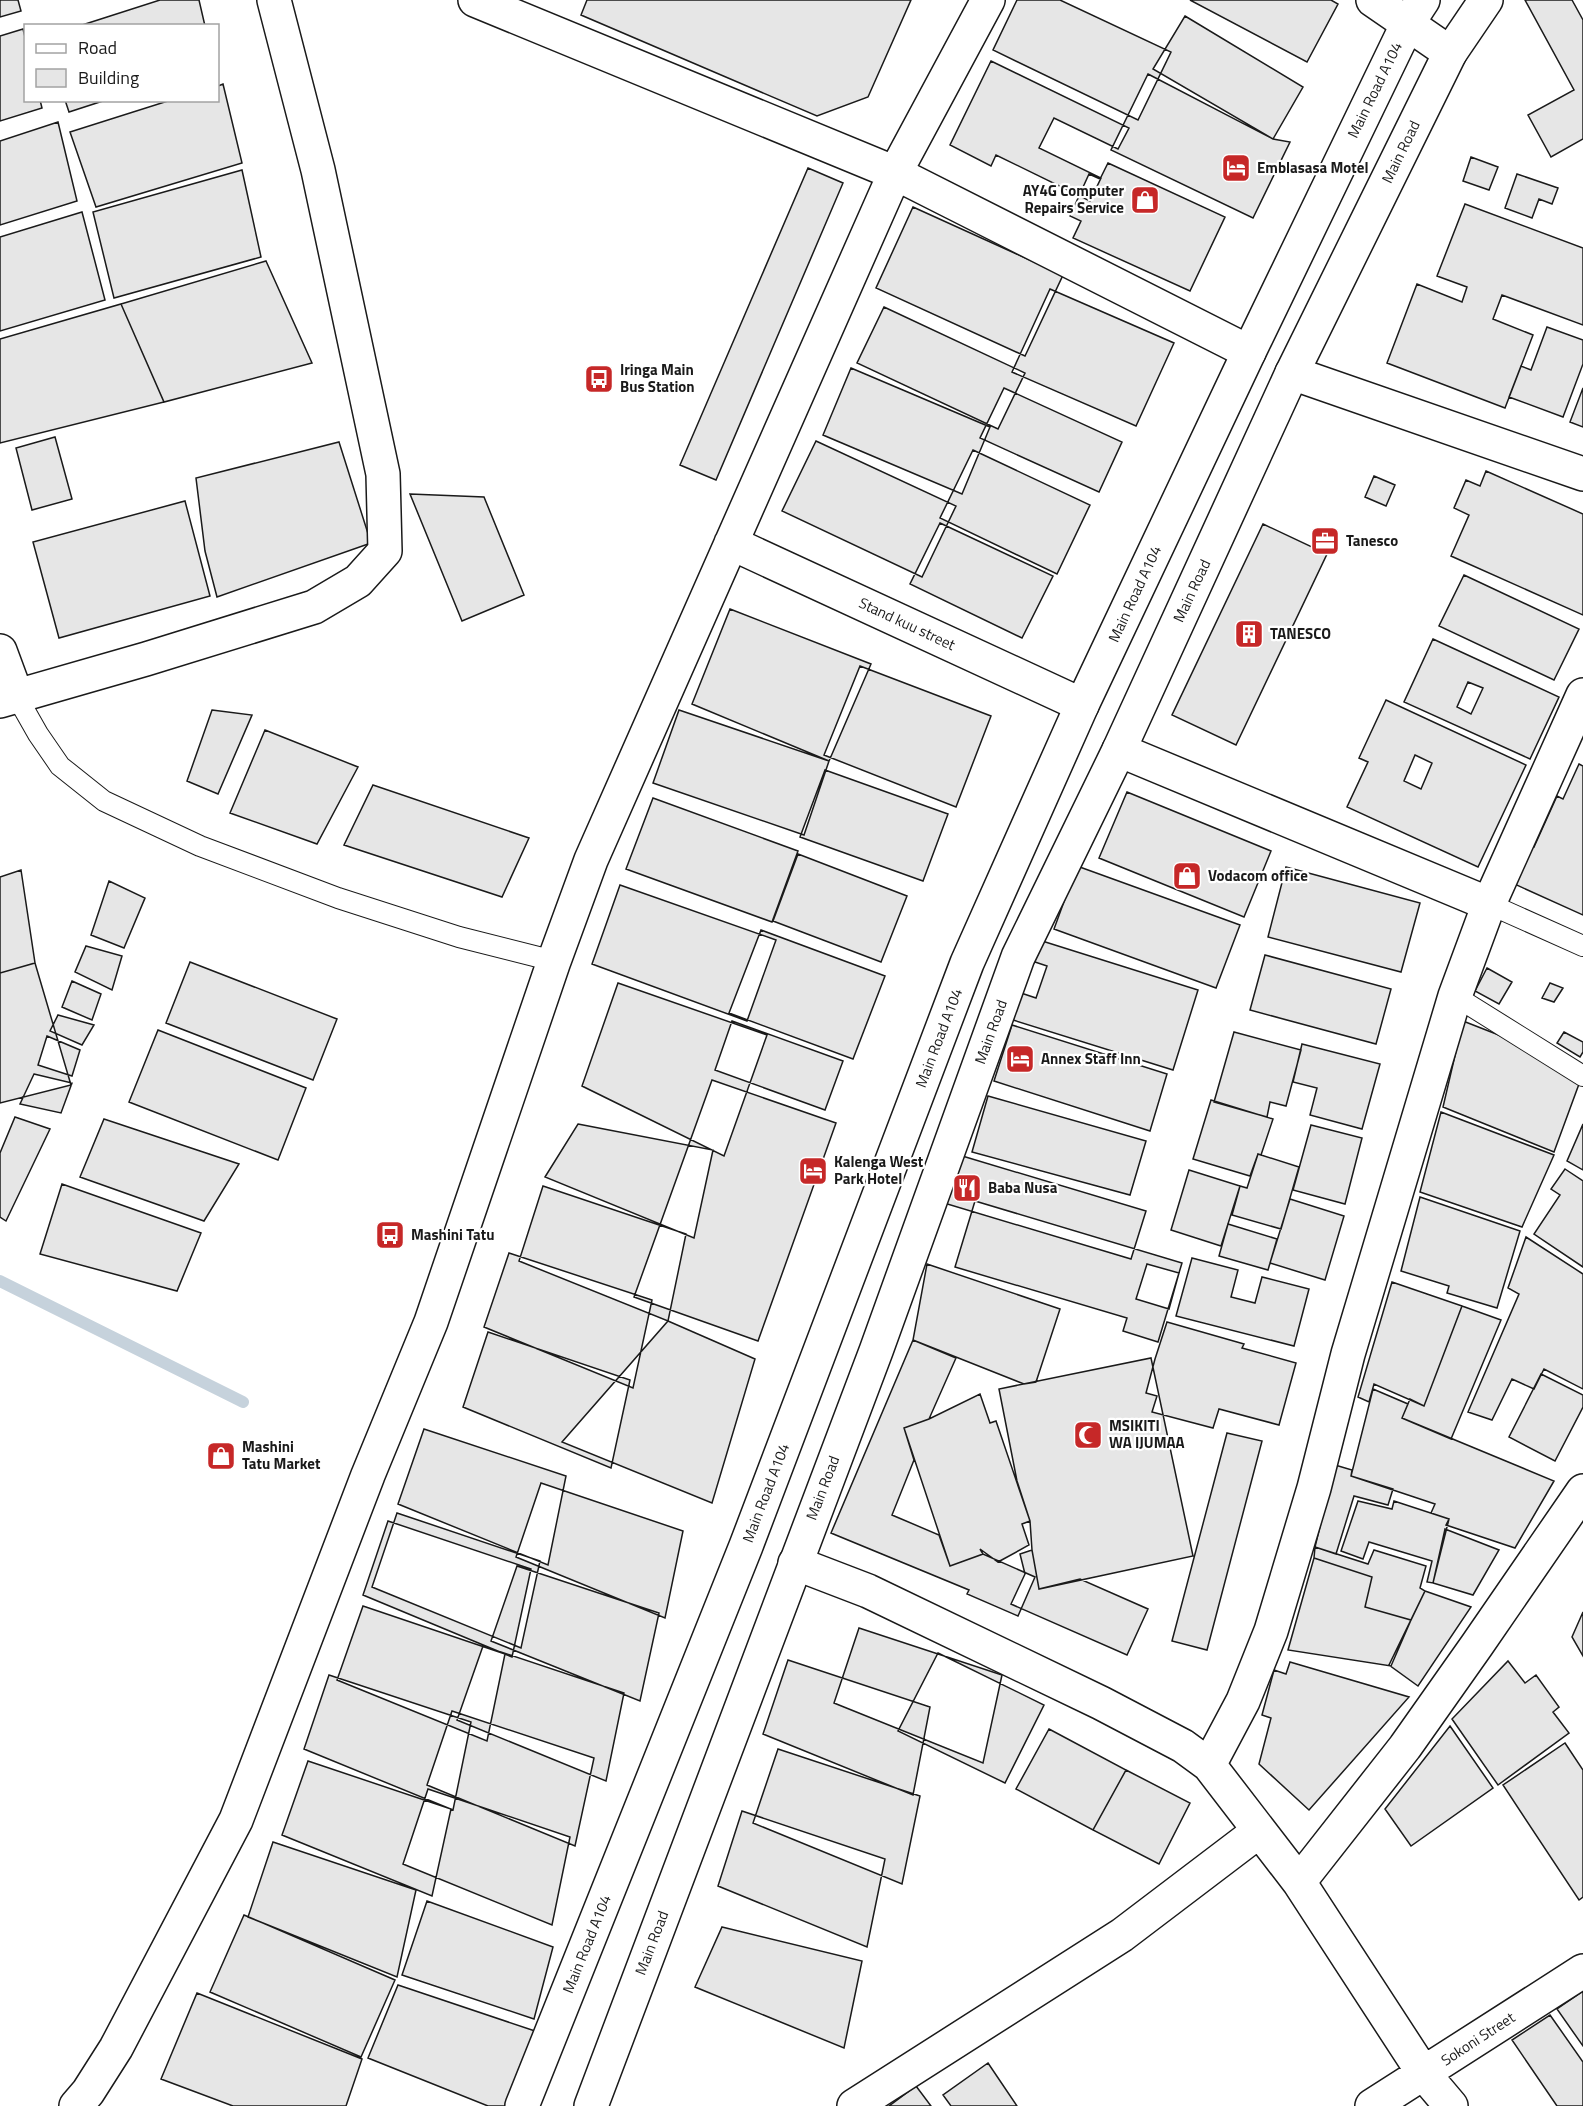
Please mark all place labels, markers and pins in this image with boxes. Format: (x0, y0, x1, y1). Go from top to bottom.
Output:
hotel icon: Emblasasa Motel (1220, 152, 1252, 184)
place label: Emblasasa Motel (1257, 156, 1368, 179)
place label: AY4G Computer Repairs Service (1023, 179, 1124, 219)
shop icon: AY4G Computer Repairs Service (1129, 184, 1161, 216)
place label: Iringa Main Bus Station (620, 358, 695, 398)
bus stop icon: Iringa Main Bus Station (583, 363, 615, 395)
office icon: Tanesco (1309, 525, 1341, 557)
place label: Tanesco (1346, 529, 1398, 552)
building icon: TANESCO (1233, 618, 1265, 650)
place label: TANESCO (1270, 622, 1331, 645)
shop icon: Vodacom office (1171, 860, 1203, 892)
place label: Vodacom office (1208, 864, 1308, 887)
hotel icon: Annex Staff Inn (1004, 1043, 1036, 1075)
place label: Annex Staff Inn (1041, 1047, 1141, 1070)
place label: Kalenga West Park Hotel (834, 1150, 924, 1190)
hotel icon: Kalenga West Park Hotel (797, 1155, 829, 1187)
restaurant icon: Baba Nusa (951, 1172, 983, 1204)
place label: Baba Nusa (988, 1176, 1058, 1199)
bus stop icon: Mashini Tatu (374, 1219, 406, 1251)
place label: Mashini Tatu (411, 1223, 494, 1246)
place label: MSIKITI WA IJUMAA (1109, 1414, 1185, 1454)
mosque icon: MSIKITI WA IJUMAA (1072, 1419, 1104, 1451)
place label: Mashini Tatu Market (242, 1435, 321, 1475)
shop icon: Mashini Tatu Market (205, 1440, 237, 1472)

